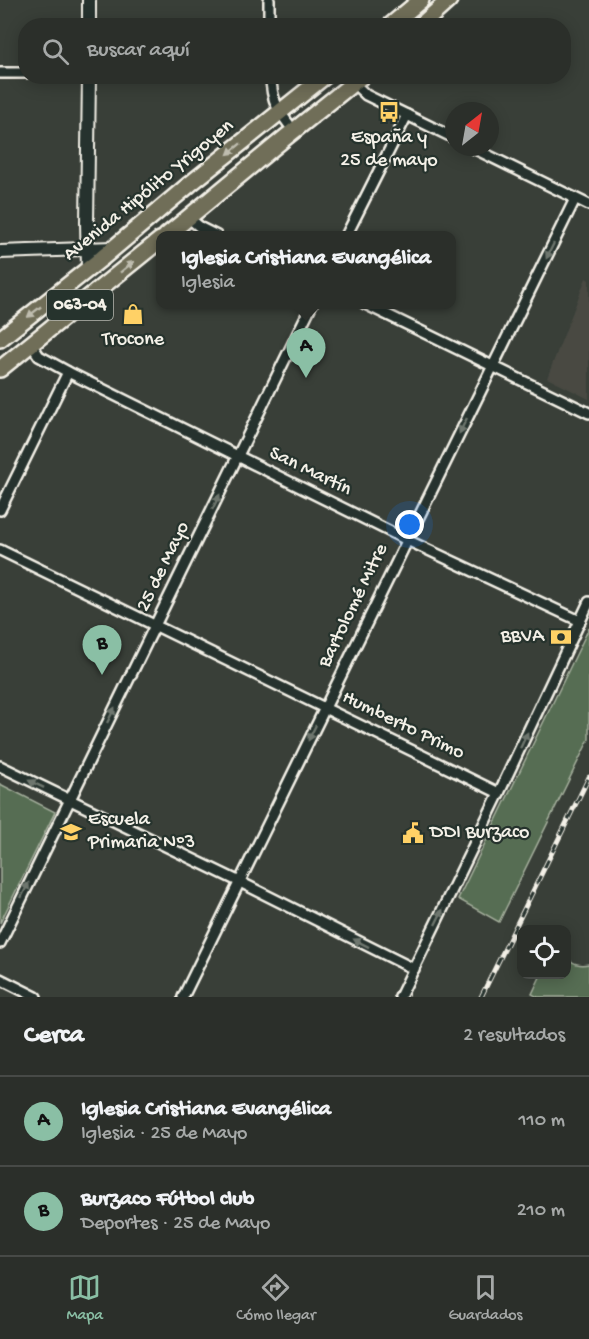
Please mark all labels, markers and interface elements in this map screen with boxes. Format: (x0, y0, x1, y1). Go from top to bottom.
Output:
search box (18, 18, 571, 84)
icon: search (39, 35, 72, 68)
text: Buscar aquí (87, 38, 190, 64)
bus stop icon: España y 25 de mayo (377, 100, 401, 124)
north arrow (445, 102, 499, 156)
street label: Avenida Hipólito Yrigoyen (59, 115, 239, 267)
place label: España y 25 de mayo (340, 127, 438, 173)
one-way arrow (226, 142, 242, 155)
popup (156, 231, 456, 309)
one-way arrow (545, 243, 554, 260)
text: Iglesia Cristiana Evangélica (181, 246, 431, 272)
one-way arrow (120, 261, 135, 273)
text: Iglesia (181, 272, 235, 295)
road number: 063-04 (47, 290, 113, 320)
shop icon: Trocone (121, 302, 145, 326)
one-way arrow (26, 305, 42, 318)
pin: A (286, 328, 326, 378)
place label: Trocone (101, 329, 165, 352)
one-way arrow (459, 418, 468, 435)
street label: San Martín (265, 442, 355, 502)
one-way arrow (211, 494, 220, 511)
your location (395, 510, 424, 539)
street label: 25 de Mayo (132, 518, 196, 616)
street label: Bartolomé Mitre (314, 540, 394, 673)
bank icon: BBVA (549, 625, 573, 649)
pin: B (82, 626, 122, 675)
place label: BBVA (500, 626, 545, 649)
street label: Humberto Primo (338, 686, 468, 766)
one-way arrow (106, 706, 116, 723)
one-way arrow (307, 724, 316, 741)
one-way arrow (519, 732, 528, 749)
one-way arrow (27, 779, 44, 788)
place label: Escuela Primaria Nº3 (87, 809, 195, 855)
school or university icon: Escuela Primaria Nº3 (59, 820, 83, 844)
public building icon: DDI Burzaco (401, 821, 425, 845)
place label: DDI Burzaco (428, 822, 529, 845)
one-way arrow (21, 882, 30, 899)
one-way arrow (435, 908, 444, 925)
map controls (517, 925, 571, 979)
button: locate (517, 925, 571, 979)
one-way arrow (353, 938, 370, 948)
text: Cerca (24, 1021, 84, 1052)
text: 2 resultados (463, 1025, 565, 1048)
text: Iglesia Cristiana Evangélica (81, 1097, 331, 1123)
text: A (38, 1110, 49, 1133)
text: 110 m (519, 1110, 565, 1133)
text: Iglesia · 25 de Mayo (81, 1123, 248, 1146)
text: Burzaco Fútbol club (81, 1187, 254, 1213)
text: B (38, 1200, 49, 1223)
text: 210 m (517, 1200, 565, 1223)
text: Deportes · 25 de Mayo (81, 1213, 270, 1236)
tab: Mapa (66, 1271, 103, 1326)
tab: Cómo llegar (236, 1271, 316, 1326)
tab: Guardados (449, 1271, 523, 1326)

